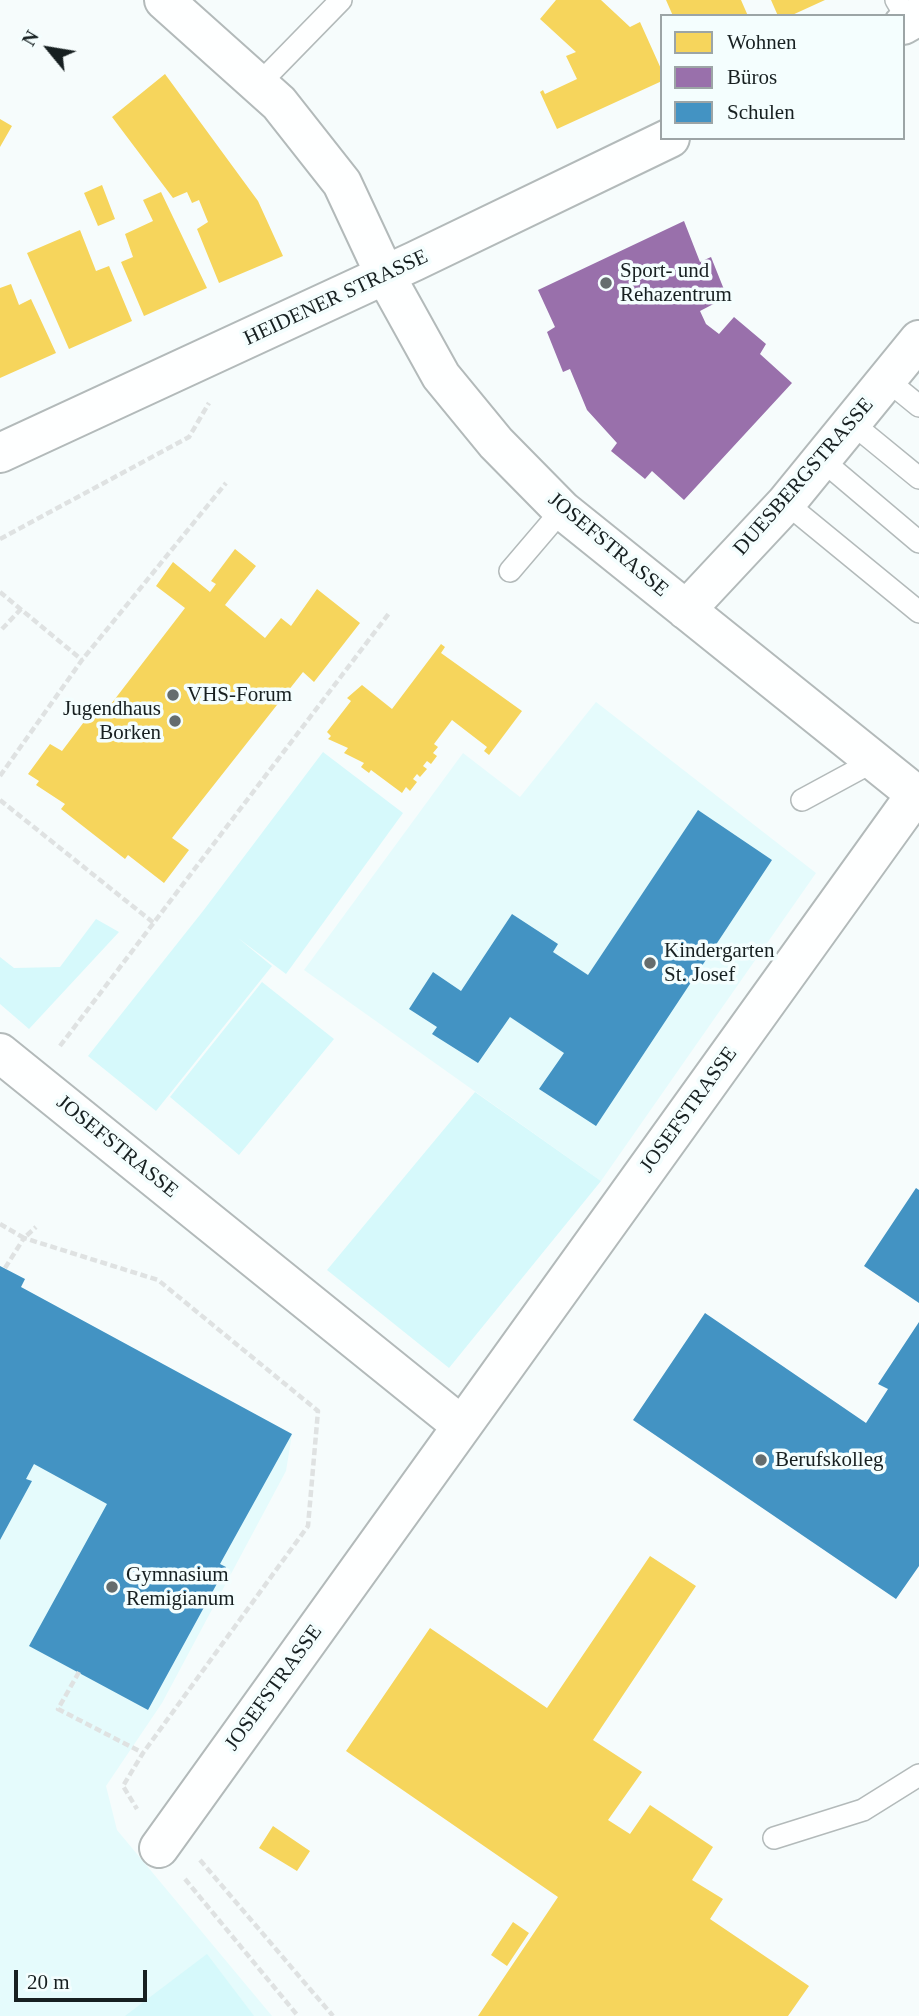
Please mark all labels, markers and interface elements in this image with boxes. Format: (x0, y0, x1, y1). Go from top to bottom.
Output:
north arrow (14, 14, 84, 84)
legend (660, 14, 905, 140)
text: N (18, 27, 43, 49)
text: Wohnen (727, 30, 796, 54)
text: Büros (727, 65, 777, 89)
text: Schulen (727, 100, 795, 124)
street label: HEIDENER STRASSE (240, 244, 432, 352)
place label: Sport- und Rehazentrum (620, 258, 732, 308)
marker: Sport- und Rehazentrum (598, 275, 614, 291)
street label: DUESBERGSTRASSE (729, 393, 879, 561)
street label: JOSEFSTRASSE (543, 487, 673, 603)
place label: VHS-Forum (187, 682, 292, 708)
marker: VHS-Forum (165, 687, 181, 703)
place label: Jugendhaus Borken (63, 696, 161, 746)
marker: Jugendhaus Borken (167, 713, 183, 729)
place label: Kindergarten St. Josef (664, 938, 774, 988)
marker: Kindergarten St. Josef (642, 955, 658, 971)
street label: JOSEFSTRASSE (635, 1042, 743, 1178)
street label: JOSEFSTRASSE (51, 1090, 183, 1204)
place label: Berufskolleg (775, 1447, 883, 1473)
marker: Berufskolleg (753, 1452, 769, 1468)
place label: Gymnasium Remigianum (126, 1562, 234, 1612)
marker: Gymnasium Remigianum (104, 1579, 120, 1595)
street label: JOSEFSTRASSE (220, 1620, 328, 1756)
scale bar (18, 1956, 150, 2000)
text: 20 m (27, 1970, 70, 1994)

